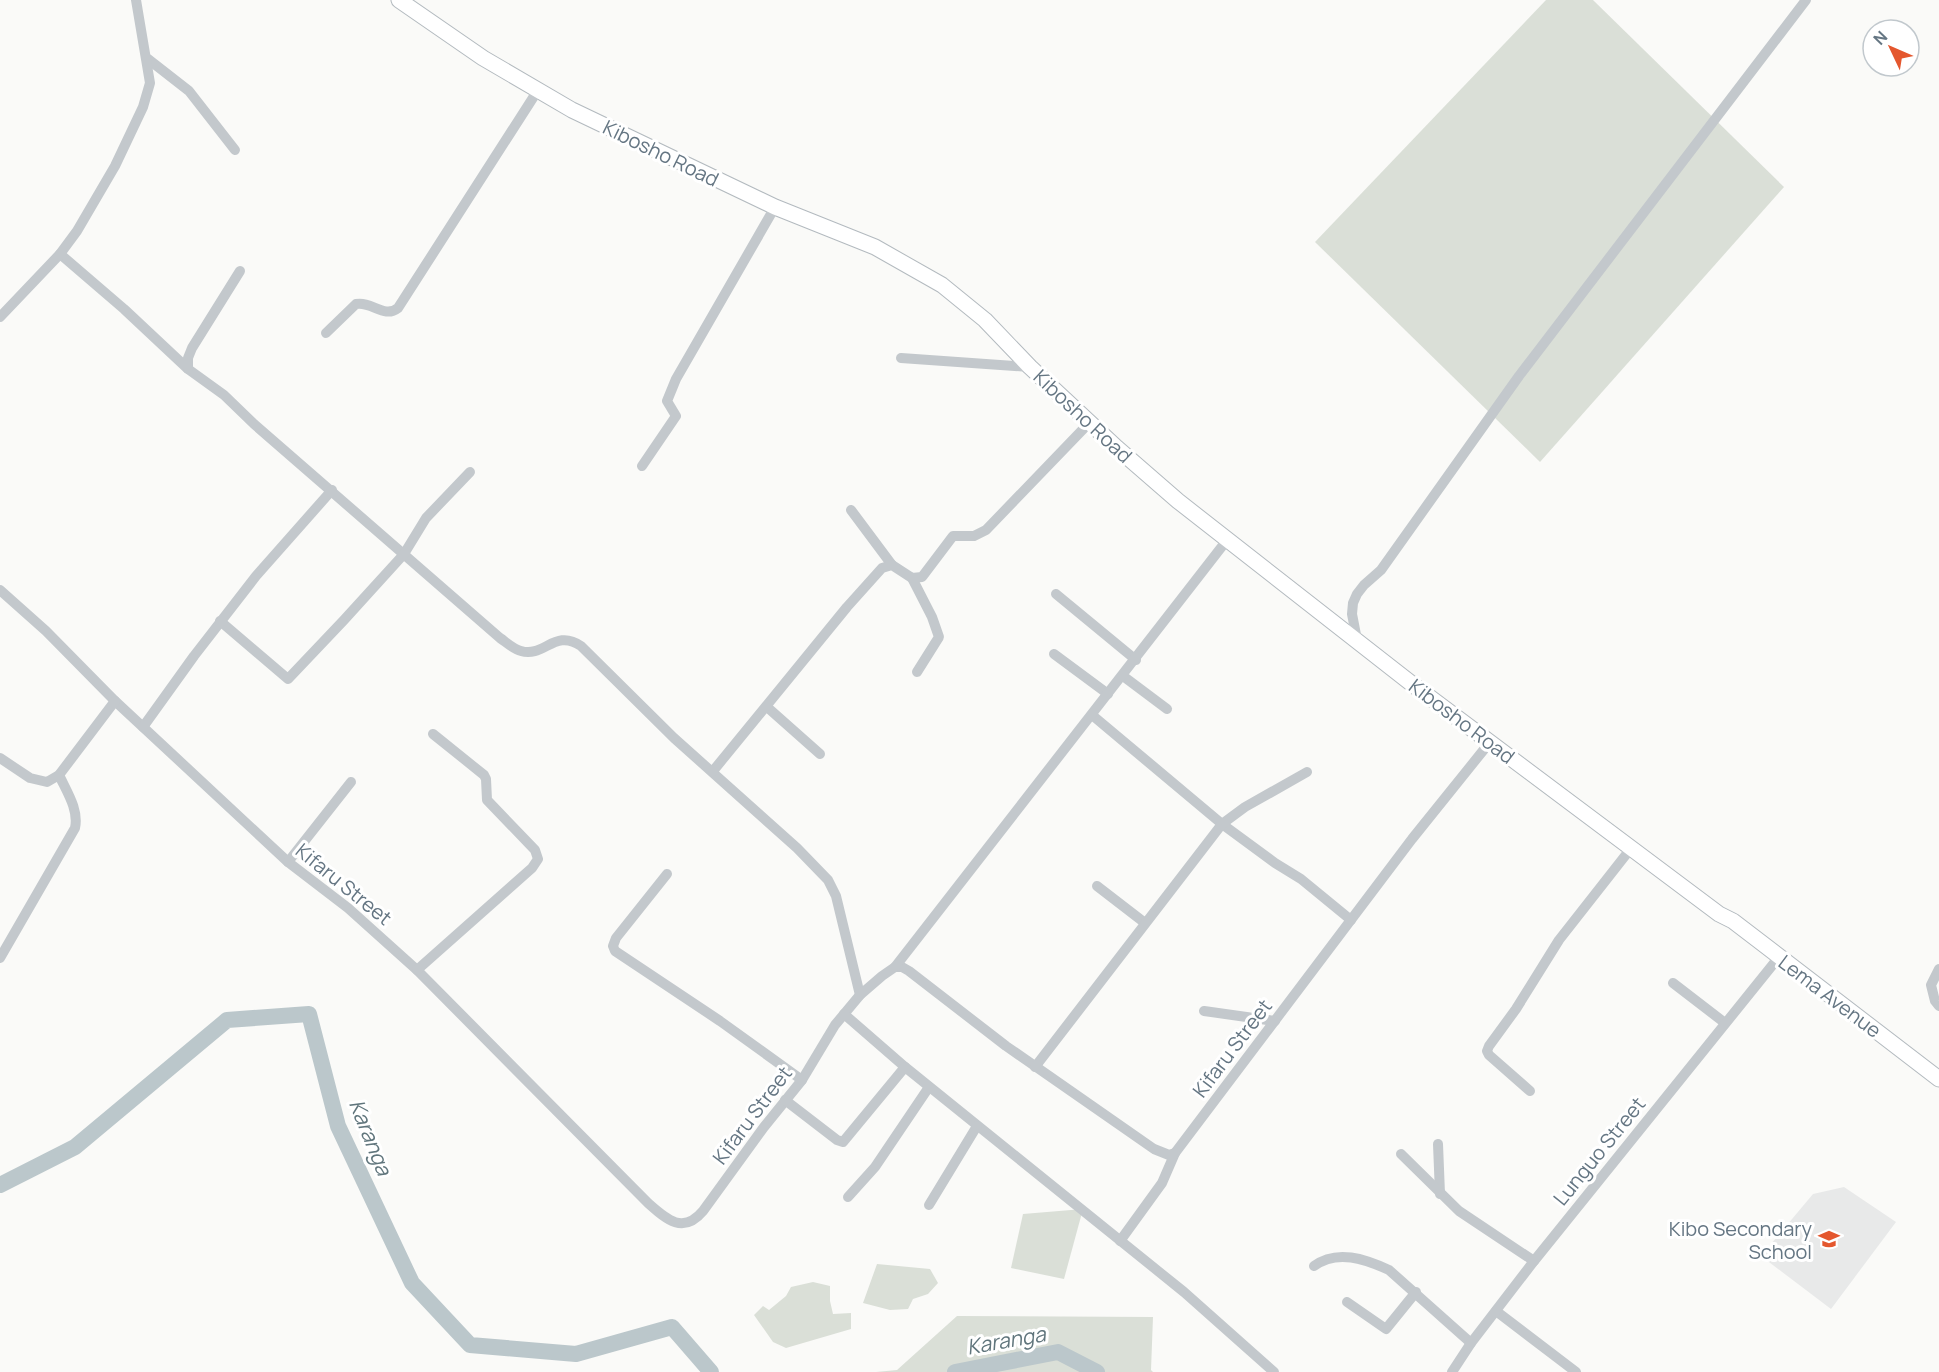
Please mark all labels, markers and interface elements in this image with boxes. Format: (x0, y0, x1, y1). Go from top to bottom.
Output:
north arrow (1861, 18, 1921, 78)
text: N (1868, 26, 1892, 49)
street label: Kibosho Road (599, 113, 723, 193)
street label: Kibosho Road (1028, 363, 1138, 469)
street label: Kibosho Road (1404, 672, 1520, 770)
street label: Kifaru Street (290, 837, 398, 931)
street label: Lema Avenue (1773, 948, 1887, 1044)
street label: Kifaru Street (1186, 993, 1278, 1103)
street label: Kifaru Street (706, 1060, 798, 1170)
street label: Lunguo Street (1547, 1091, 1651, 1211)
water label: Karanga (343, 1095, 399, 1180)
place label: Kibo Secondary School (1669, 1215, 1812, 1265)
school or university icon: Kibo Secondary School (1817, 1227, 1841, 1251)
water label: Karanga (964, 1319, 1049, 1361)

